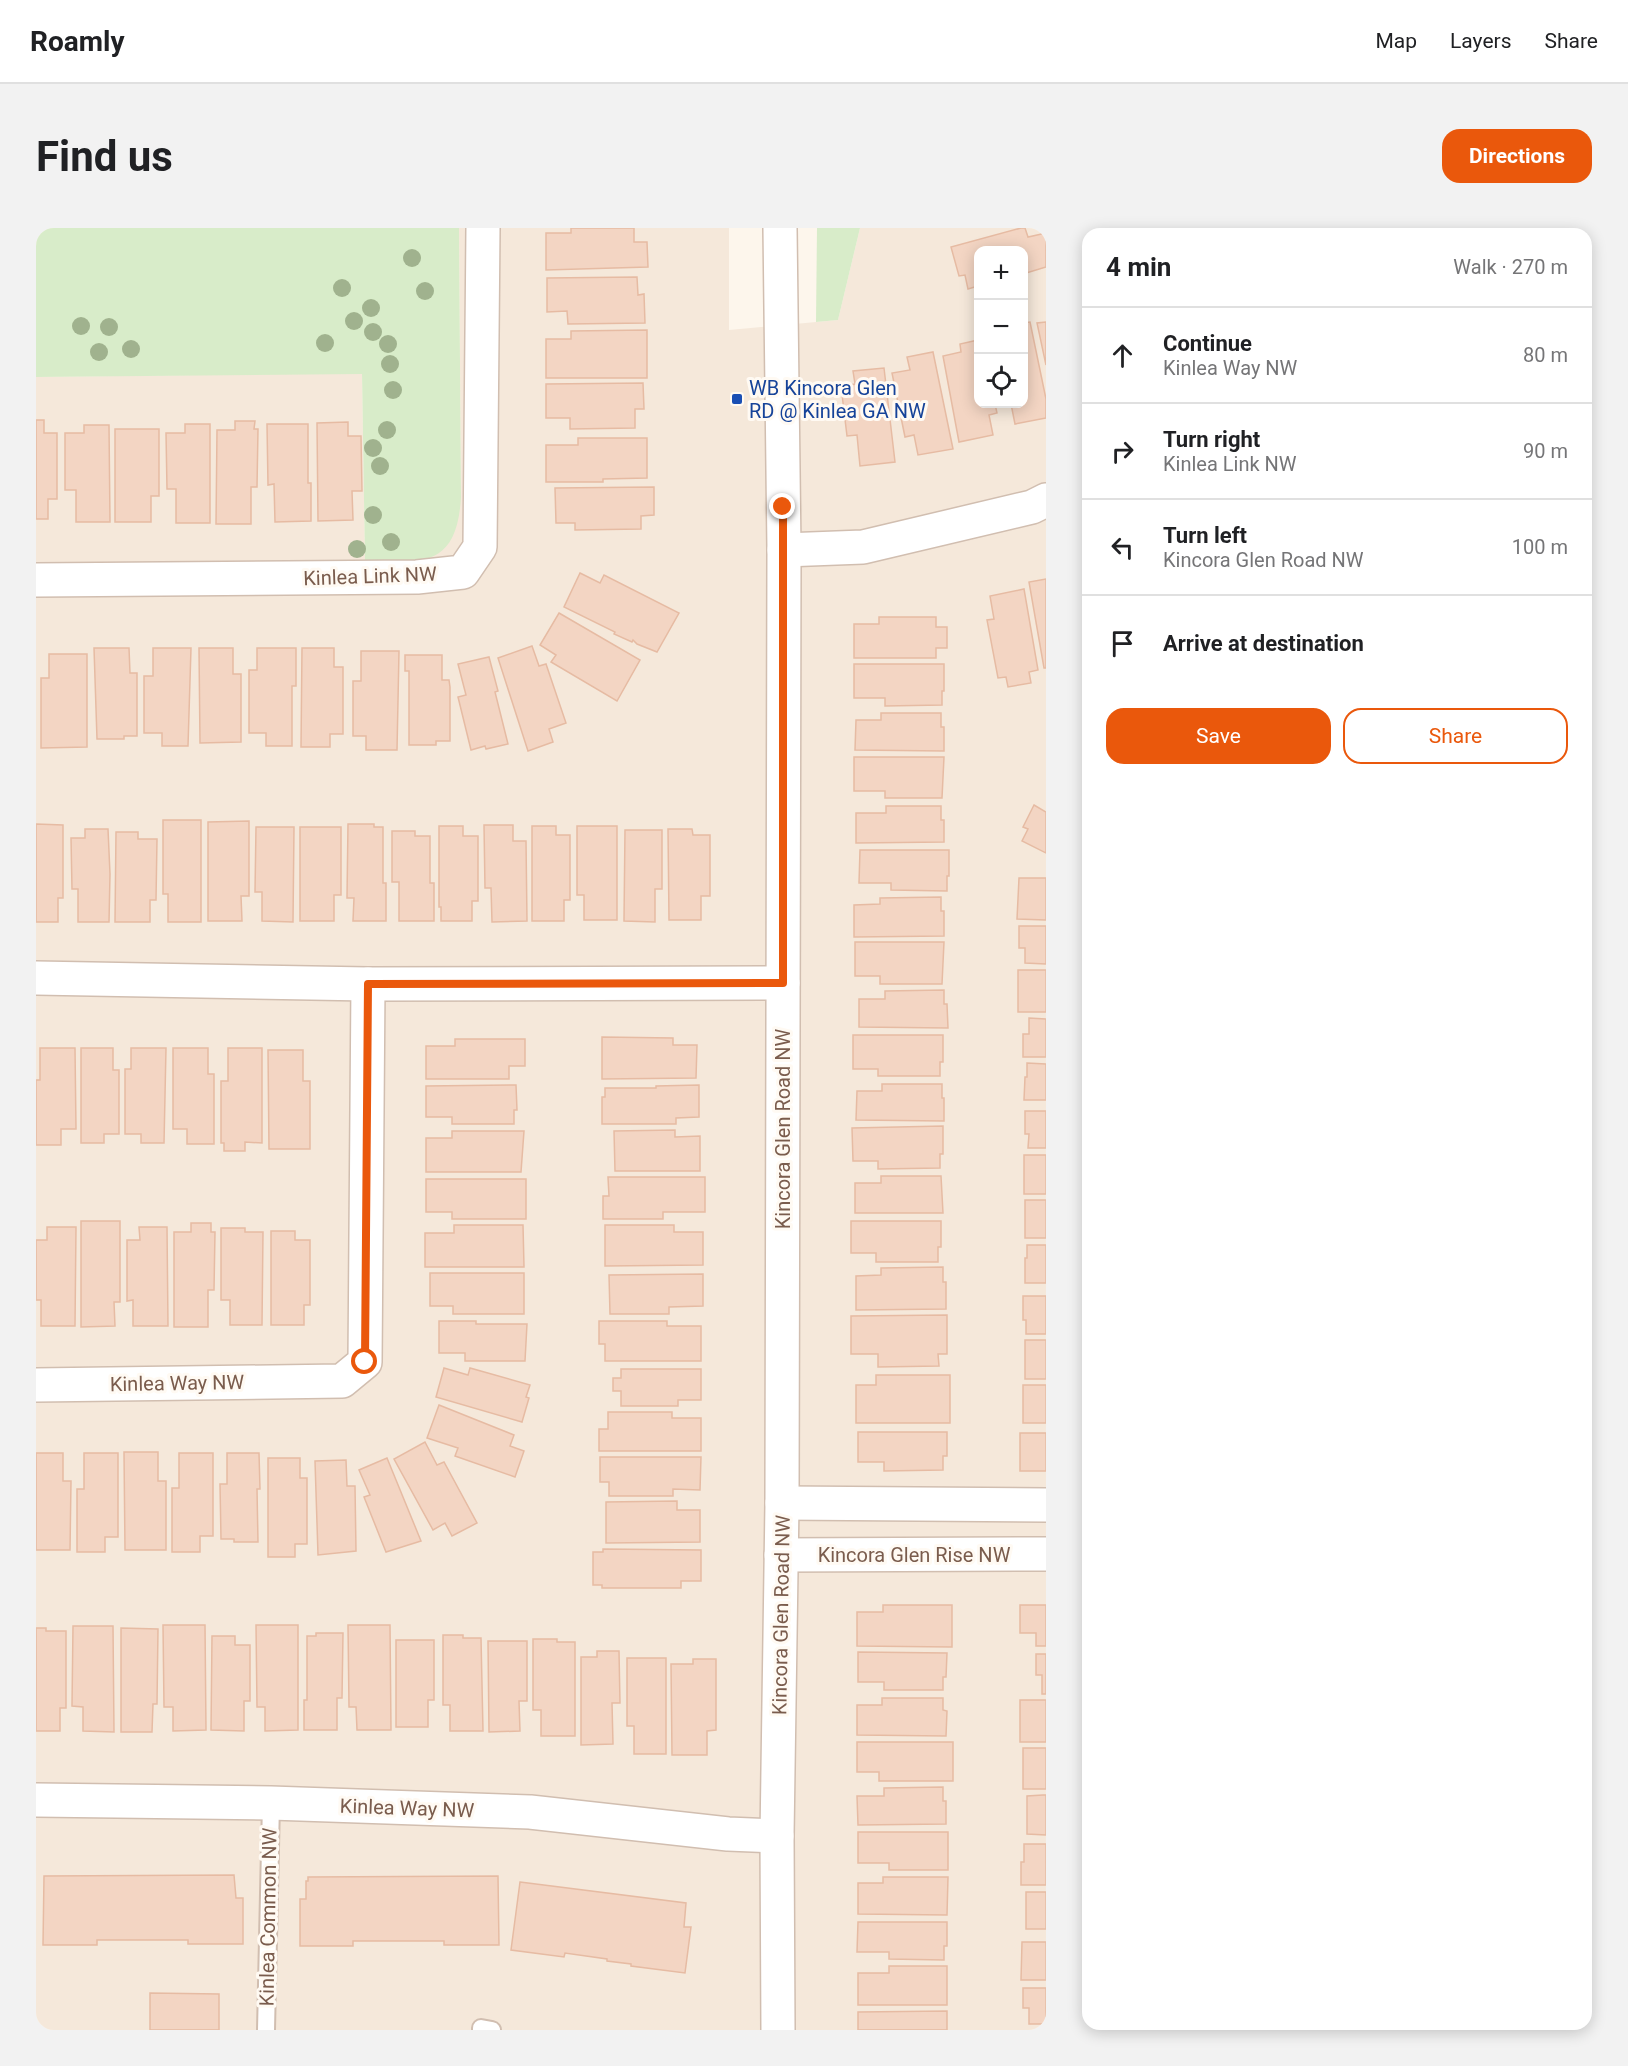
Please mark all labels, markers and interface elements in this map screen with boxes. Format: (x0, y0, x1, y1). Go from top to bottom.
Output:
text: Roamly (30, 25, 125, 58)
text: Map (1375, 29, 1417, 53)
text: Layers (1450, 29, 1511, 53)
text: Share (1544, 29, 1598, 53)
button: Directions (1442, 129, 1592, 183)
text: Find us (36, 132, 173, 181)
map controls (974, 246, 1028, 408)
button: + (974, 246, 1028, 300)
text: 4 min (1106, 252, 1171, 282)
text: Walk · 270 m (1453, 255, 1568, 279)
button: − (974, 300, 1028, 354)
text: Continue (1163, 331, 1252, 356)
icon: ahead (1106, 339, 1139, 372)
text: 80 m (1523, 343, 1568, 367)
button: locate (974, 354, 1028, 408)
text: Kinlea Way NW (1163, 356, 1297, 380)
place label: WB Kincora Glen RD @ Kinlea GA NW (749, 376, 926, 423)
marker: WB Kincora Glen RD @ Kinlea GA NW (730, 392, 744, 406)
text: Turn right (1163, 427, 1260, 452)
icon: right (1106, 435, 1139, 468)
text: 90 m (1523, 439, 1568, 463)
text: Kinlea Link NW (1163, 452, 1297, 476)
route end (769, 493, 795, 519)
text: Turn left (1163, 523, 1247, 548)
icon: left (1106, 531, 1139, 564)
text: 100 m (1512, 535, 1568, 559)
text: Kincora Glen Road NW (1163, 548, 1364, 572)
street label: Kinlea Link NW (303, 562, 437, 590)
icon: arrive (1106, 627, 1139, 660)
text: Arrive at destination (1163, 631, 1364, 656)
button: Save (1106, 708, 1331, 764)
button: Share (1343, 708, 1568, 764)
street label: Kincora Glen Road NW (771, 1028, 795, 1229)
route start (351, 1348, 377, 1374)
street label: Kinlea Way NW (110, 1370, 245, 1396)
street label: Kincora Glen Road NW (767, 1514, 795, 1715)
street label: Kincora Glen Rise NW (818, 1543, 1011, 1567)
street label: Kinlea Way NW (339, 1794, 475, 1822)
street label: Kinlea Common NW (254, 1827, 282, 2007)

